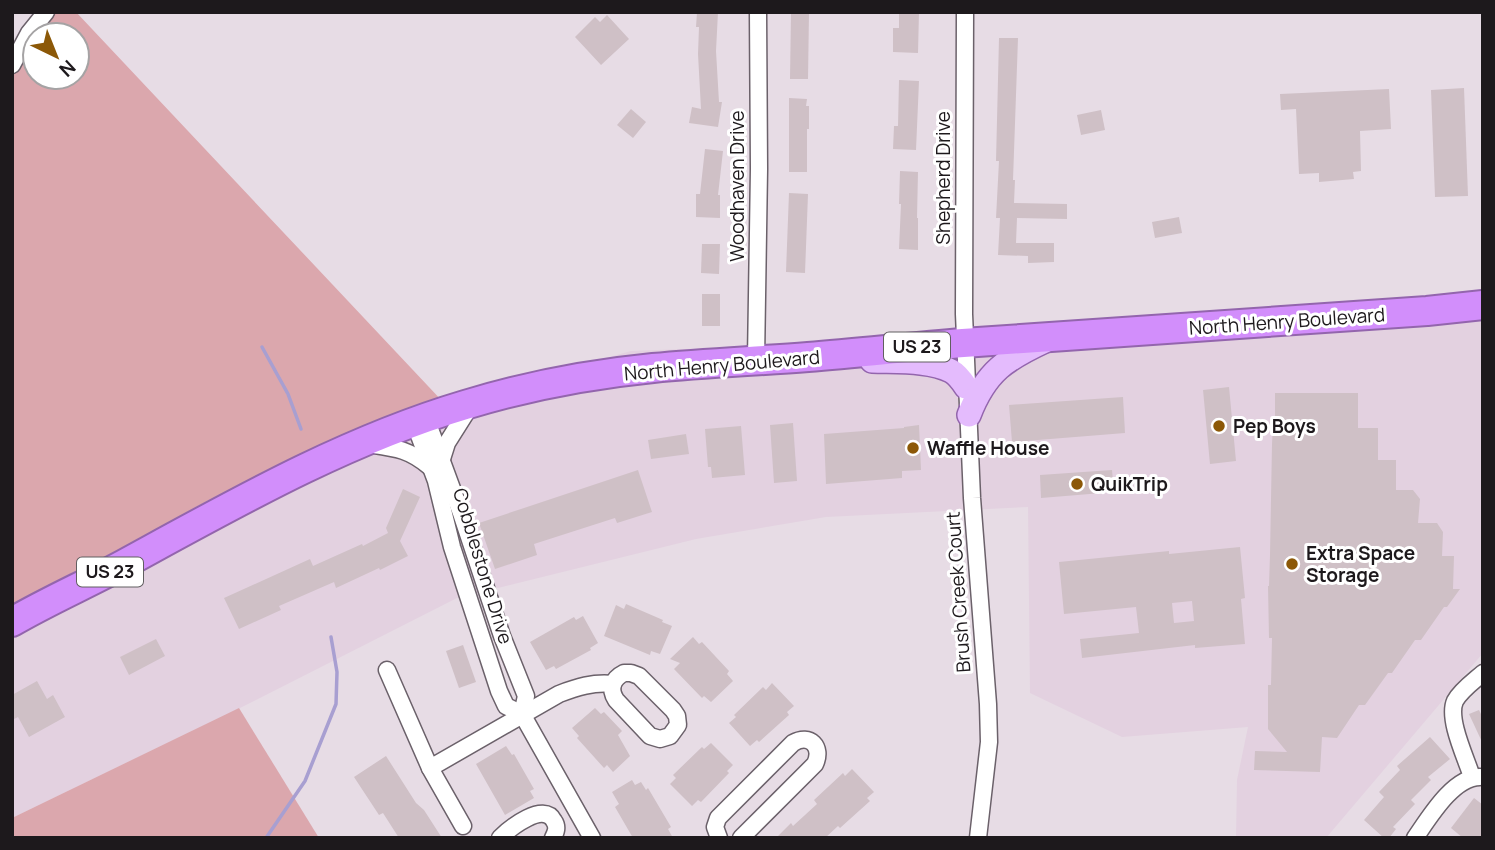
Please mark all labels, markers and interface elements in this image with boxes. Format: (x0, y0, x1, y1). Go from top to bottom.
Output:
north arrow (21, 21, 91, 91)
text: N (54, 54, 81, 83)
street label: Woodhaven Drive (724, 110, 750, 262)
street label: Shepherd Drive (930, 111, 956, 245)
street label: North Henry Boulevard (1188, 301, 1386, 341)
road number: US 23 (884, 332, 950, 362)
street label: North Henry Boulevard (623, 343, 821, 387)
place label: Pep Boys (1233, 413, 1316, 439)
marker: Pep Boys (1211, 418, 1227, 434)
place label: Waffle House (927, 435, 1049, 461)
marker: Waffle House (905, 440, 921, 456)
place label: QuikTrip (1091, 471, 1168, 497)
marker: QuikTrip (1069, 476, 1085, 492)
street label: Cobblestone Drive (447, 485, 519, 647)
street label: Brush Creek Court (939, 511, 977, 673)
place label: Extra Space Storage (1306, 540, 1415, 588)
marker: Extra Space Storage (1284, 556, 1300, 572)
road number: US 23 (77, 558, 143, 586)

